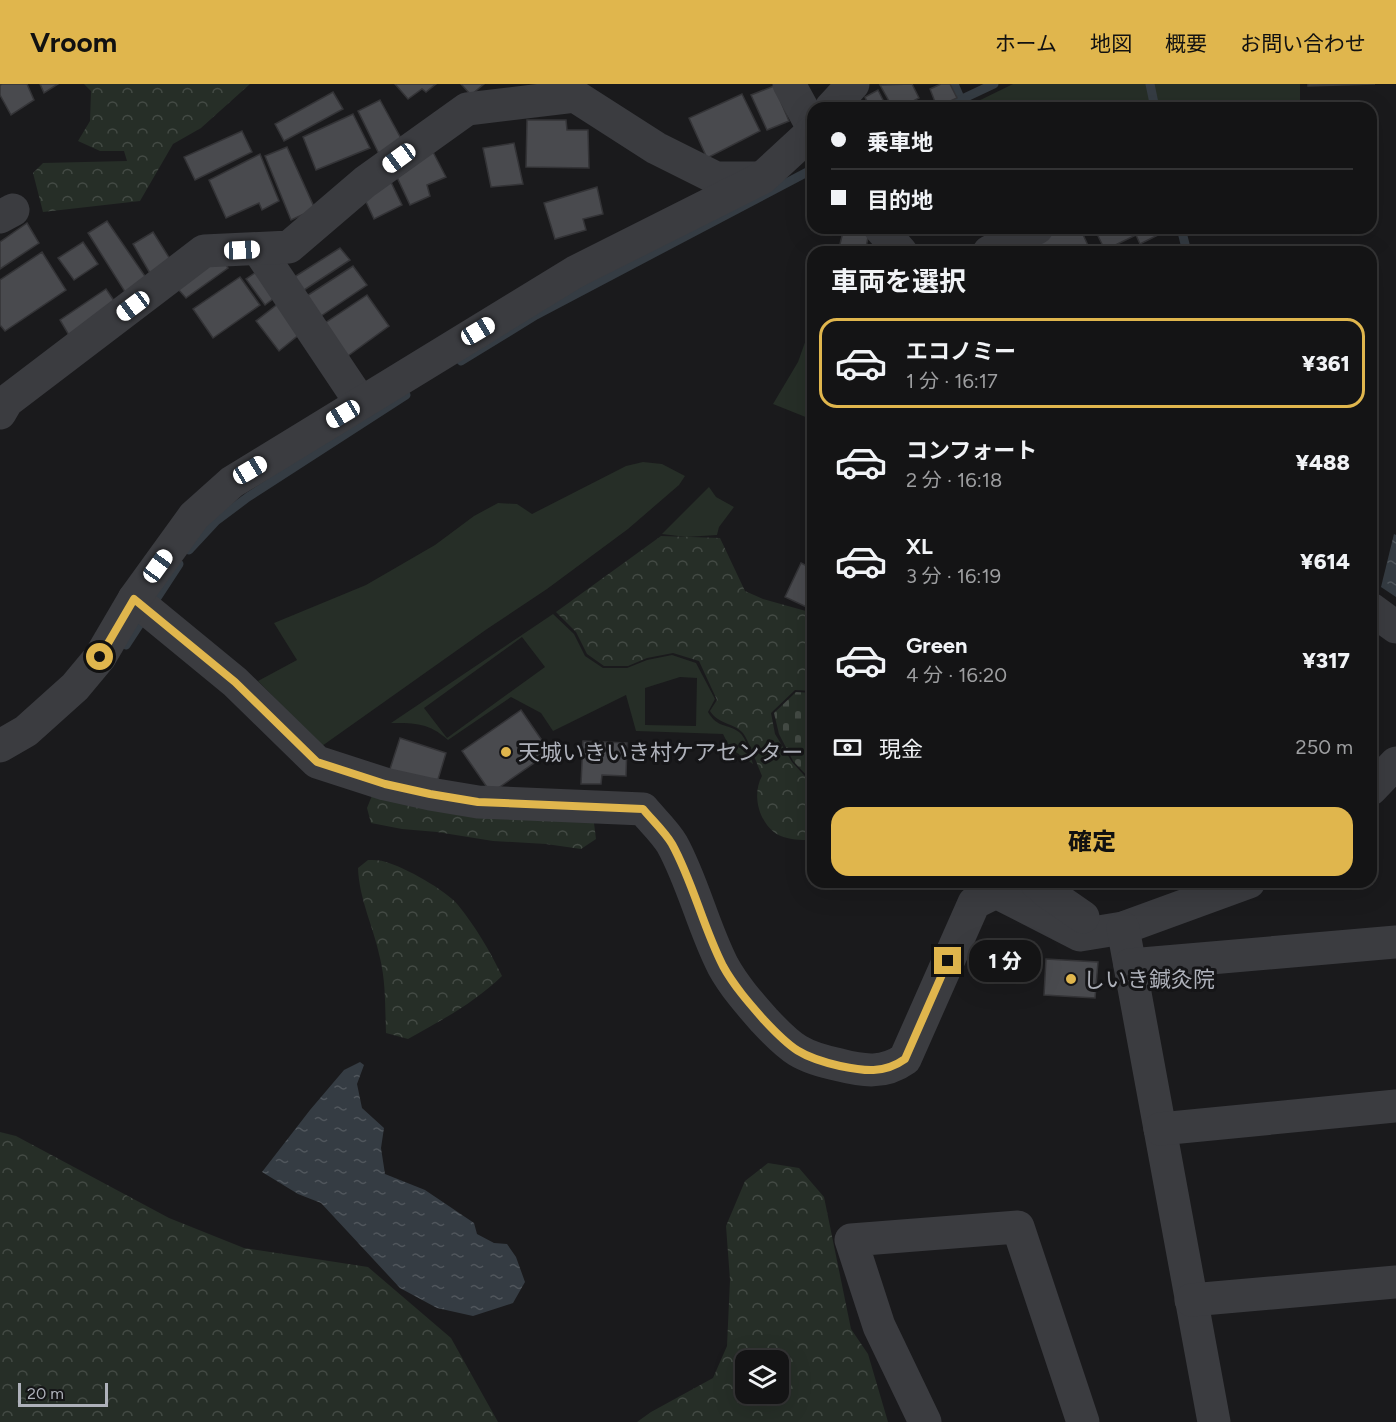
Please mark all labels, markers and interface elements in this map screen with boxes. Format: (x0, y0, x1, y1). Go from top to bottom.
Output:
text: Vroom (30, 25, 117, 59)
text: ホーム (995, 31, 1057, 56)
text: 地図 (1090, 31, 1132, 56)
text: 概要 (1165, 31, 1207, 56)
text: お問い合わせ (1240, 31, 1366, 56)
text: 乗車地 (867, 129, 933, 156)
car (379, 140, 419, 176)
text: 目的地 (867, 187, 933, 214)
car (224, 240, 260, 260)
text: 車両を選択 (831, 265, 966, 298)
car (113, 288, 153, 324)
car (458, 314, 498, 348)
icon: car (834, 336, 888, 390)
text: エコノミー (906, 338, 1016, 365)
text: ¥361 (1302, 350, 1350, 377)
text: 1 分 · 16:17 (906, 369, 998, 393)
car (323, 397, 363, 431)
icon: car (834, 435, 888, 489)
text: コンフォート (906, 437, 1037, 464)
text: ¥488 (1295, 449, 1350, 476)
car (230, 453, 270, 487)
text: 2 分 · 16:18 (906, 468, 1002, 492)
text: XL (906, 533, 933, 560)
icon: car (834, 534, 888, 588)
car (140, 546, 176, 586)
text: ¥614 (1300, 548, 1350, 575)
text: 3 分 · 16:19 (906, 564, 1001, 588)
text: Green (906, 632, 968, 659)
icon: car (834, 633, 888, 687)
route start (86, 643, 113, 670)
text: ¥317 (1302, 647, 1350, 674)
text: 4 分 · 16:20 (906, 663, 1007, 687)
icon: cash (831, 731, 864, 764)
text: 250 m (1296, 735, 1353, 759)
text: 現金 (879, 736, 923, 763)
place label: 天城いきいき村ケアセンター (518, 739, 804, 766)
marker: 天城いきいき村ケアセンター (499, 745, 513, 759)
button: 確定 (831, 807, 1353, 876)
callout: 1 分 (969, 940, 1041, 982)
route end (934, 947, 961, 974)
text: 1 分 (988, 949, 1022, 973)
place label: しいき鍼灸院 (1083, 966, 1215, 993)
marker: しいき鍼灸院 (1064, 972, 1078, 986)
map controls (735, 1350, 789, 1404)
button: layers (735, 1350, 789, 1404)
scale bar (18, 1380, 108, 1408)
text: 20 m (27, 1384, 64, 1403)

